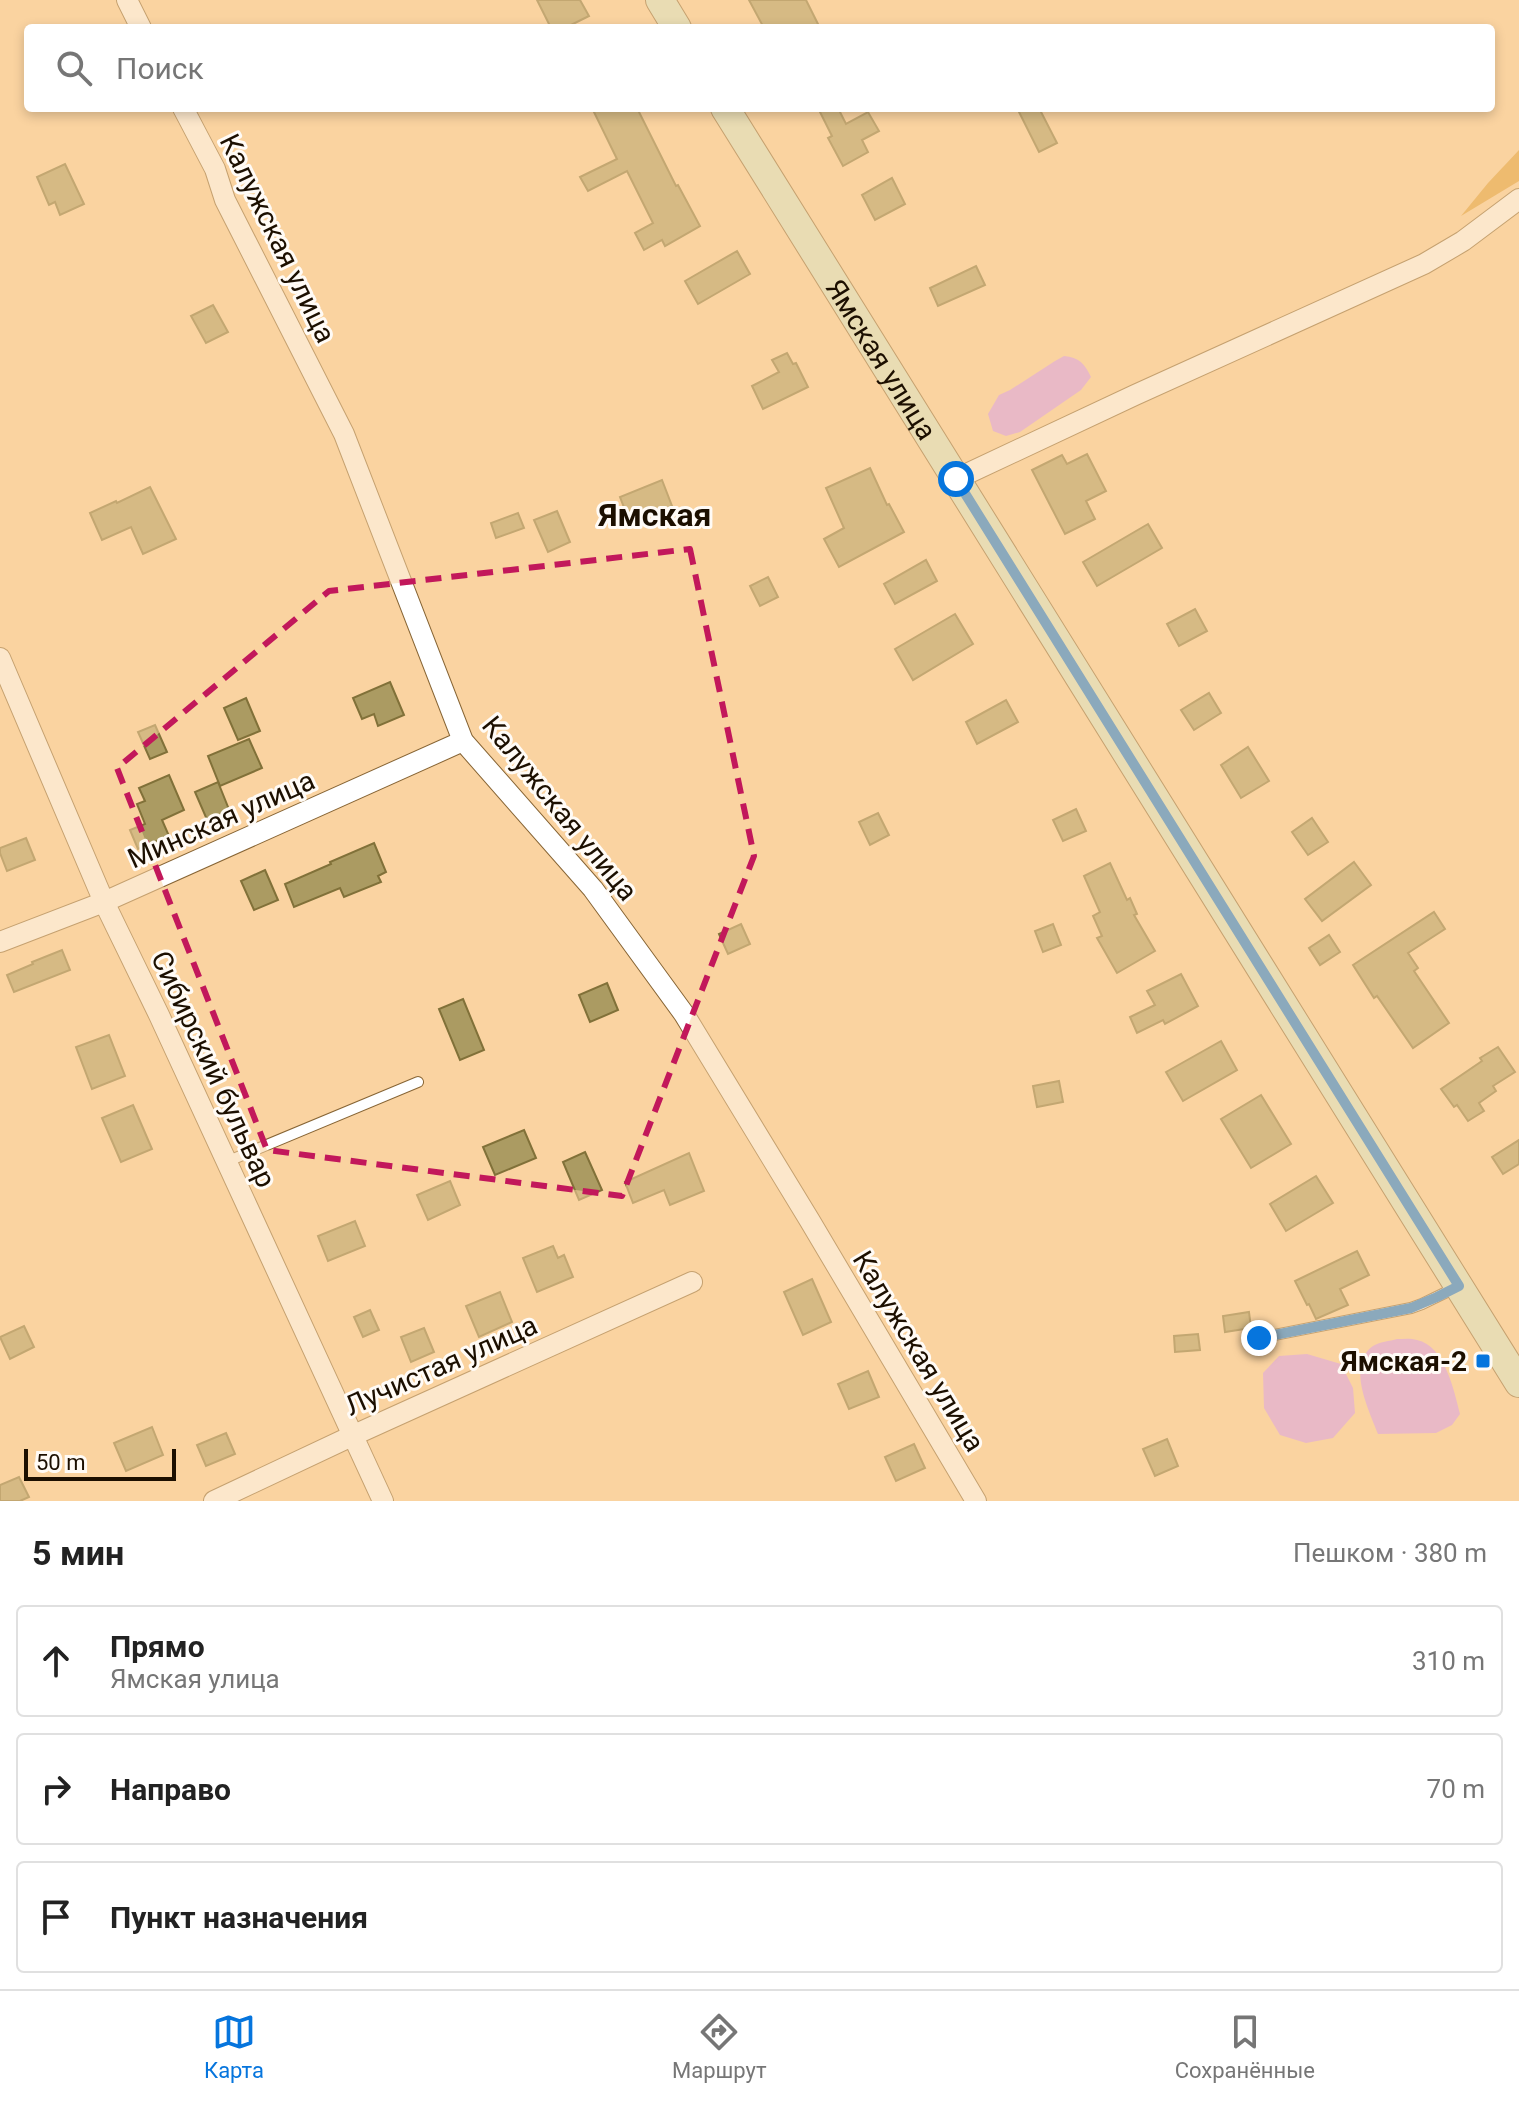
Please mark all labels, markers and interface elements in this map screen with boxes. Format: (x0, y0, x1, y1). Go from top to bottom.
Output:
search box (24, 24, 1495, 112)
icon: search (52, 46, 96, 90)
text: Поиск (116, 51, 204, 86)
street label: Калужская улица (213, 129, 342, 348)
street label: Ямская улица (819, 273, 943, 446)
route start (938, 461, 974, 497)
district label: Ямская (598, 496, 711, 534)
street label: Калужская улица (475, 709, 644, 907)
street label: Минская улица (123, 764, 320, 875)
street label: Сибирский бульвар (144, 946, 283, 1193)
street label: Калужская улица (846, 1245, 991, 1457)
street label: Лучистая улица (340, 1308, 542, 1423)
route end (1241, 1320, 1277, 1356)
place label: Ямская-2 (1340, 1345, 1467, 1378)
marker: Ямская-2 (1474, 1352, 1492, 1370)
scale bar (24, 1445, 176, 1481)
text: 50 m (36, 1450, 85, 1475)
text: 5 мин (32, 1533, 124, 1573)
text: Пешком · 380 m (1293, 1538, 1487, 1568)
text: Прямо (110, 1629, 205, 1664)
icon: ahead (34, 1639, 78, 1683)
text: 310 m (1412, 1646, 1485, 1676)
text: Ямская улица (110, 1664, 280, 1694)
icon: right (34, 1767, 78, 1811)
text: Направо (110, 1772, 231, 1807)
text: 70 m (1427, 1774, 1485, 1804)
icon: arrive (34, 1895, 78, 1939)
text: Пункт назначения (110, 1900, 368, 1935)
tab: Карта (204, 2010, 264, 2083)
tab: Маршрут (672, 2010, 767, 2083)
tab: Сохранённые (1175, 2010, 1315, 2083)

